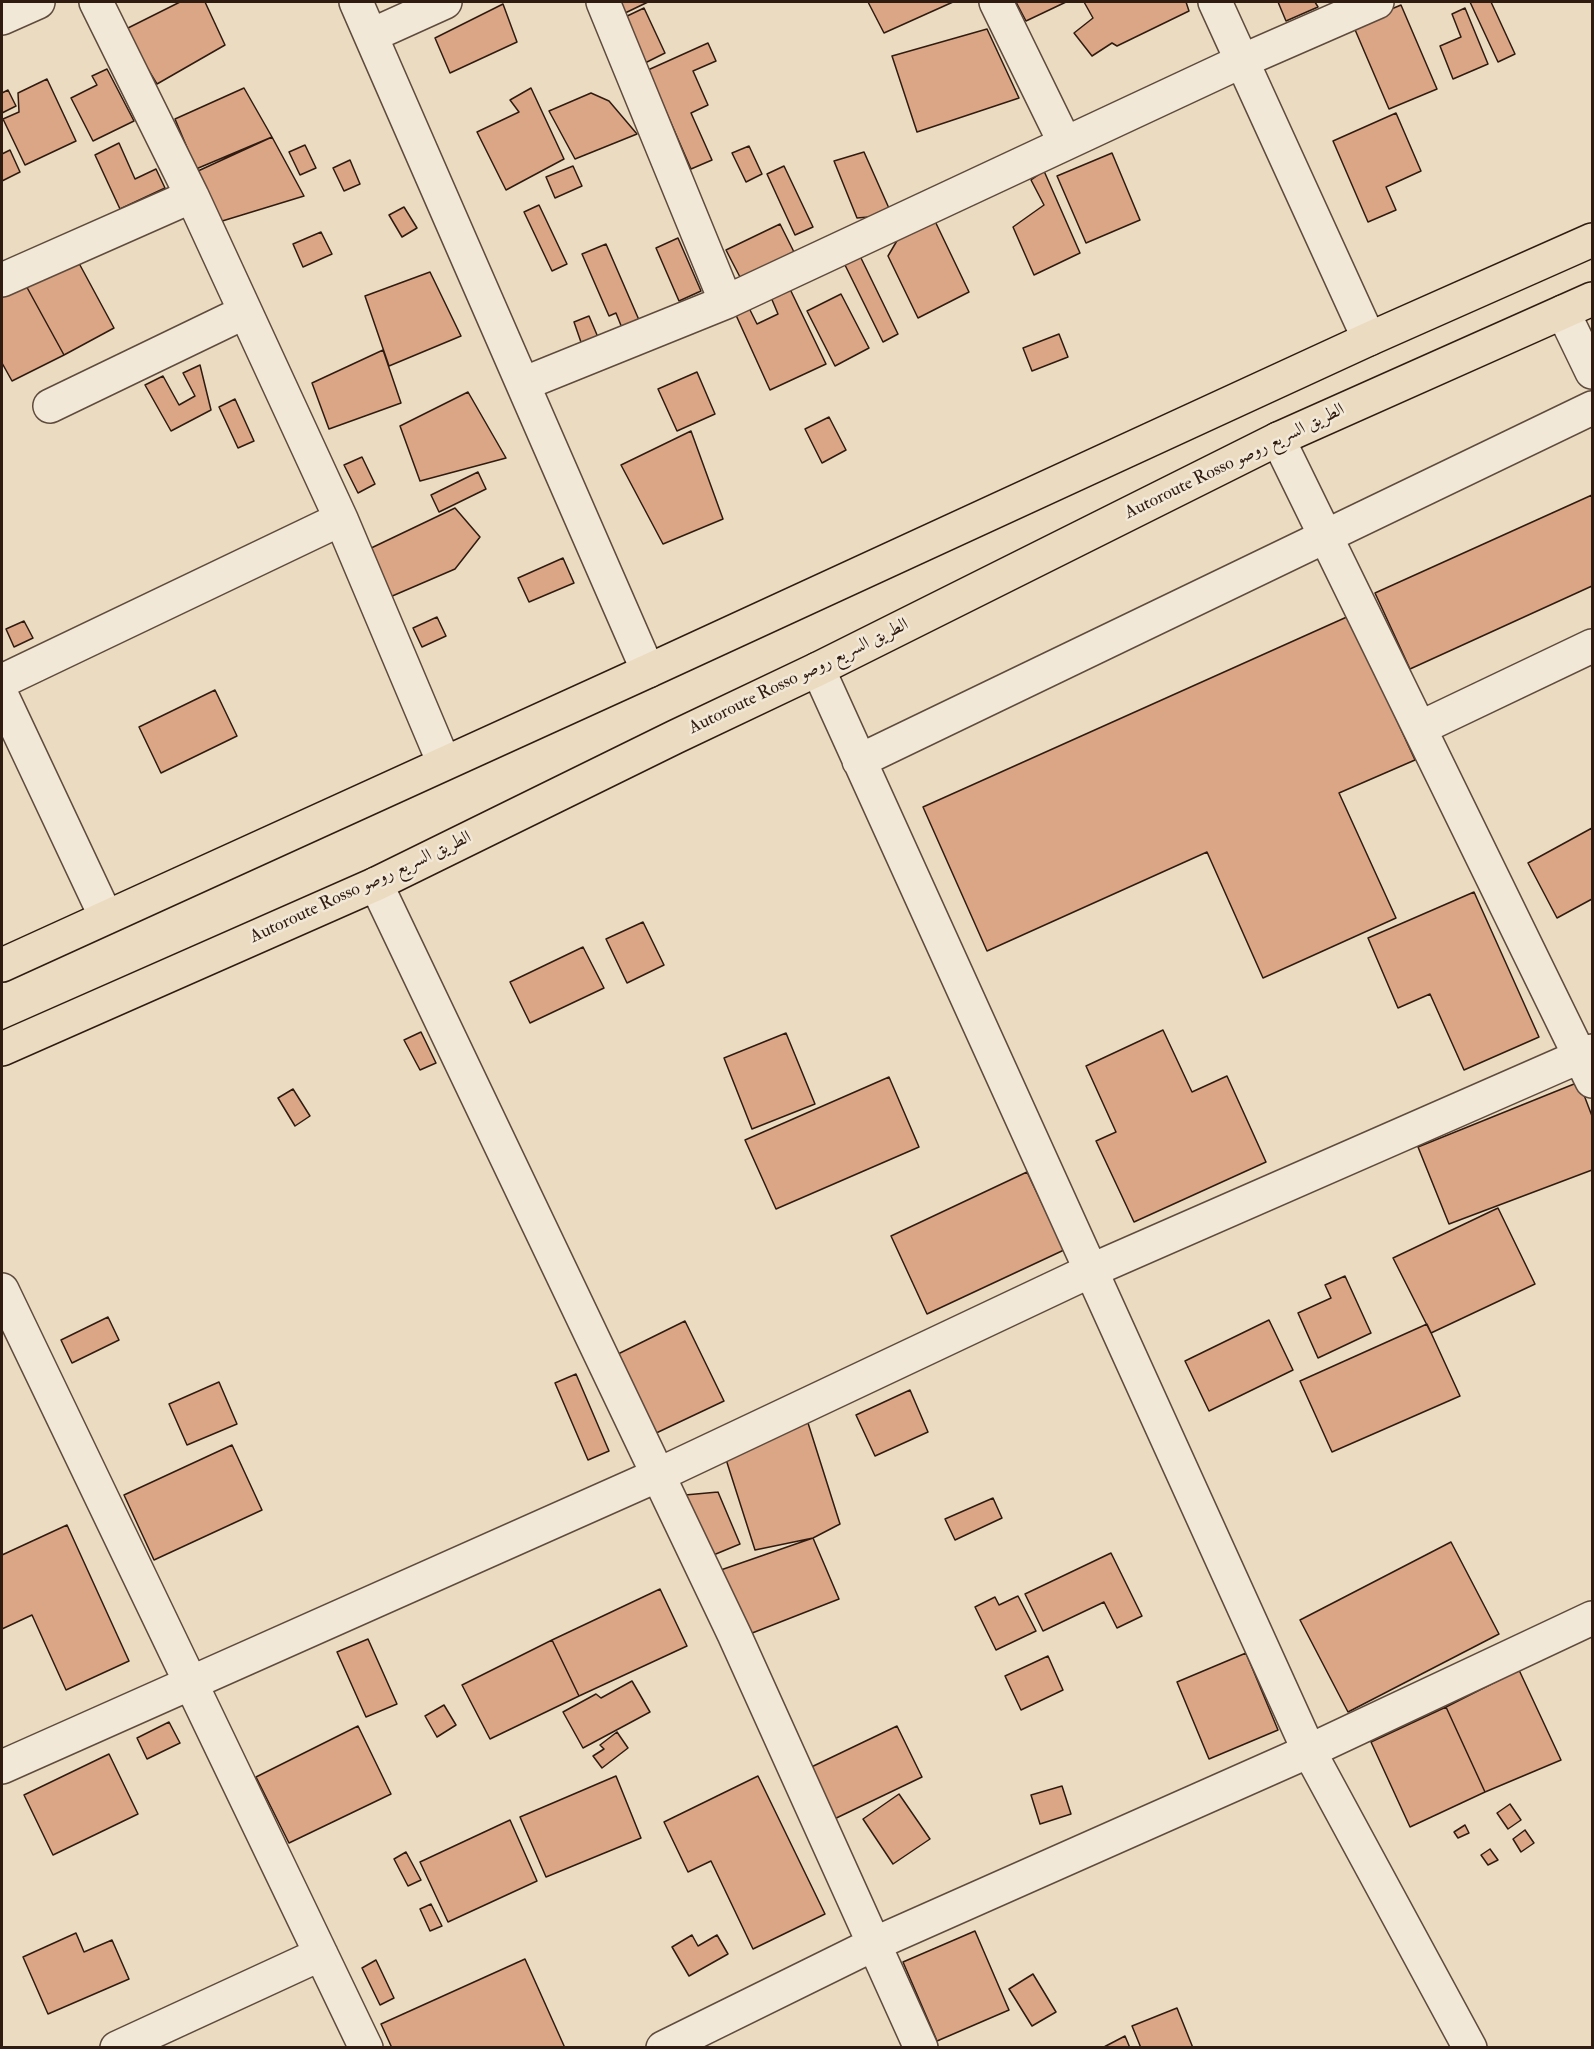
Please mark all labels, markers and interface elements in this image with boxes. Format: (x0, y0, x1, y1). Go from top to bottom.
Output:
street label: Autoroute Rosso الطريق السريع روصو (1122, 399, 1348, 525)
street label: Autoroute Rosso الطريق السريع روصو (686, 614, 912, 740)
street label: Autoroute Rosso الطريق السريع روصو (247, 827, 475, 949)

